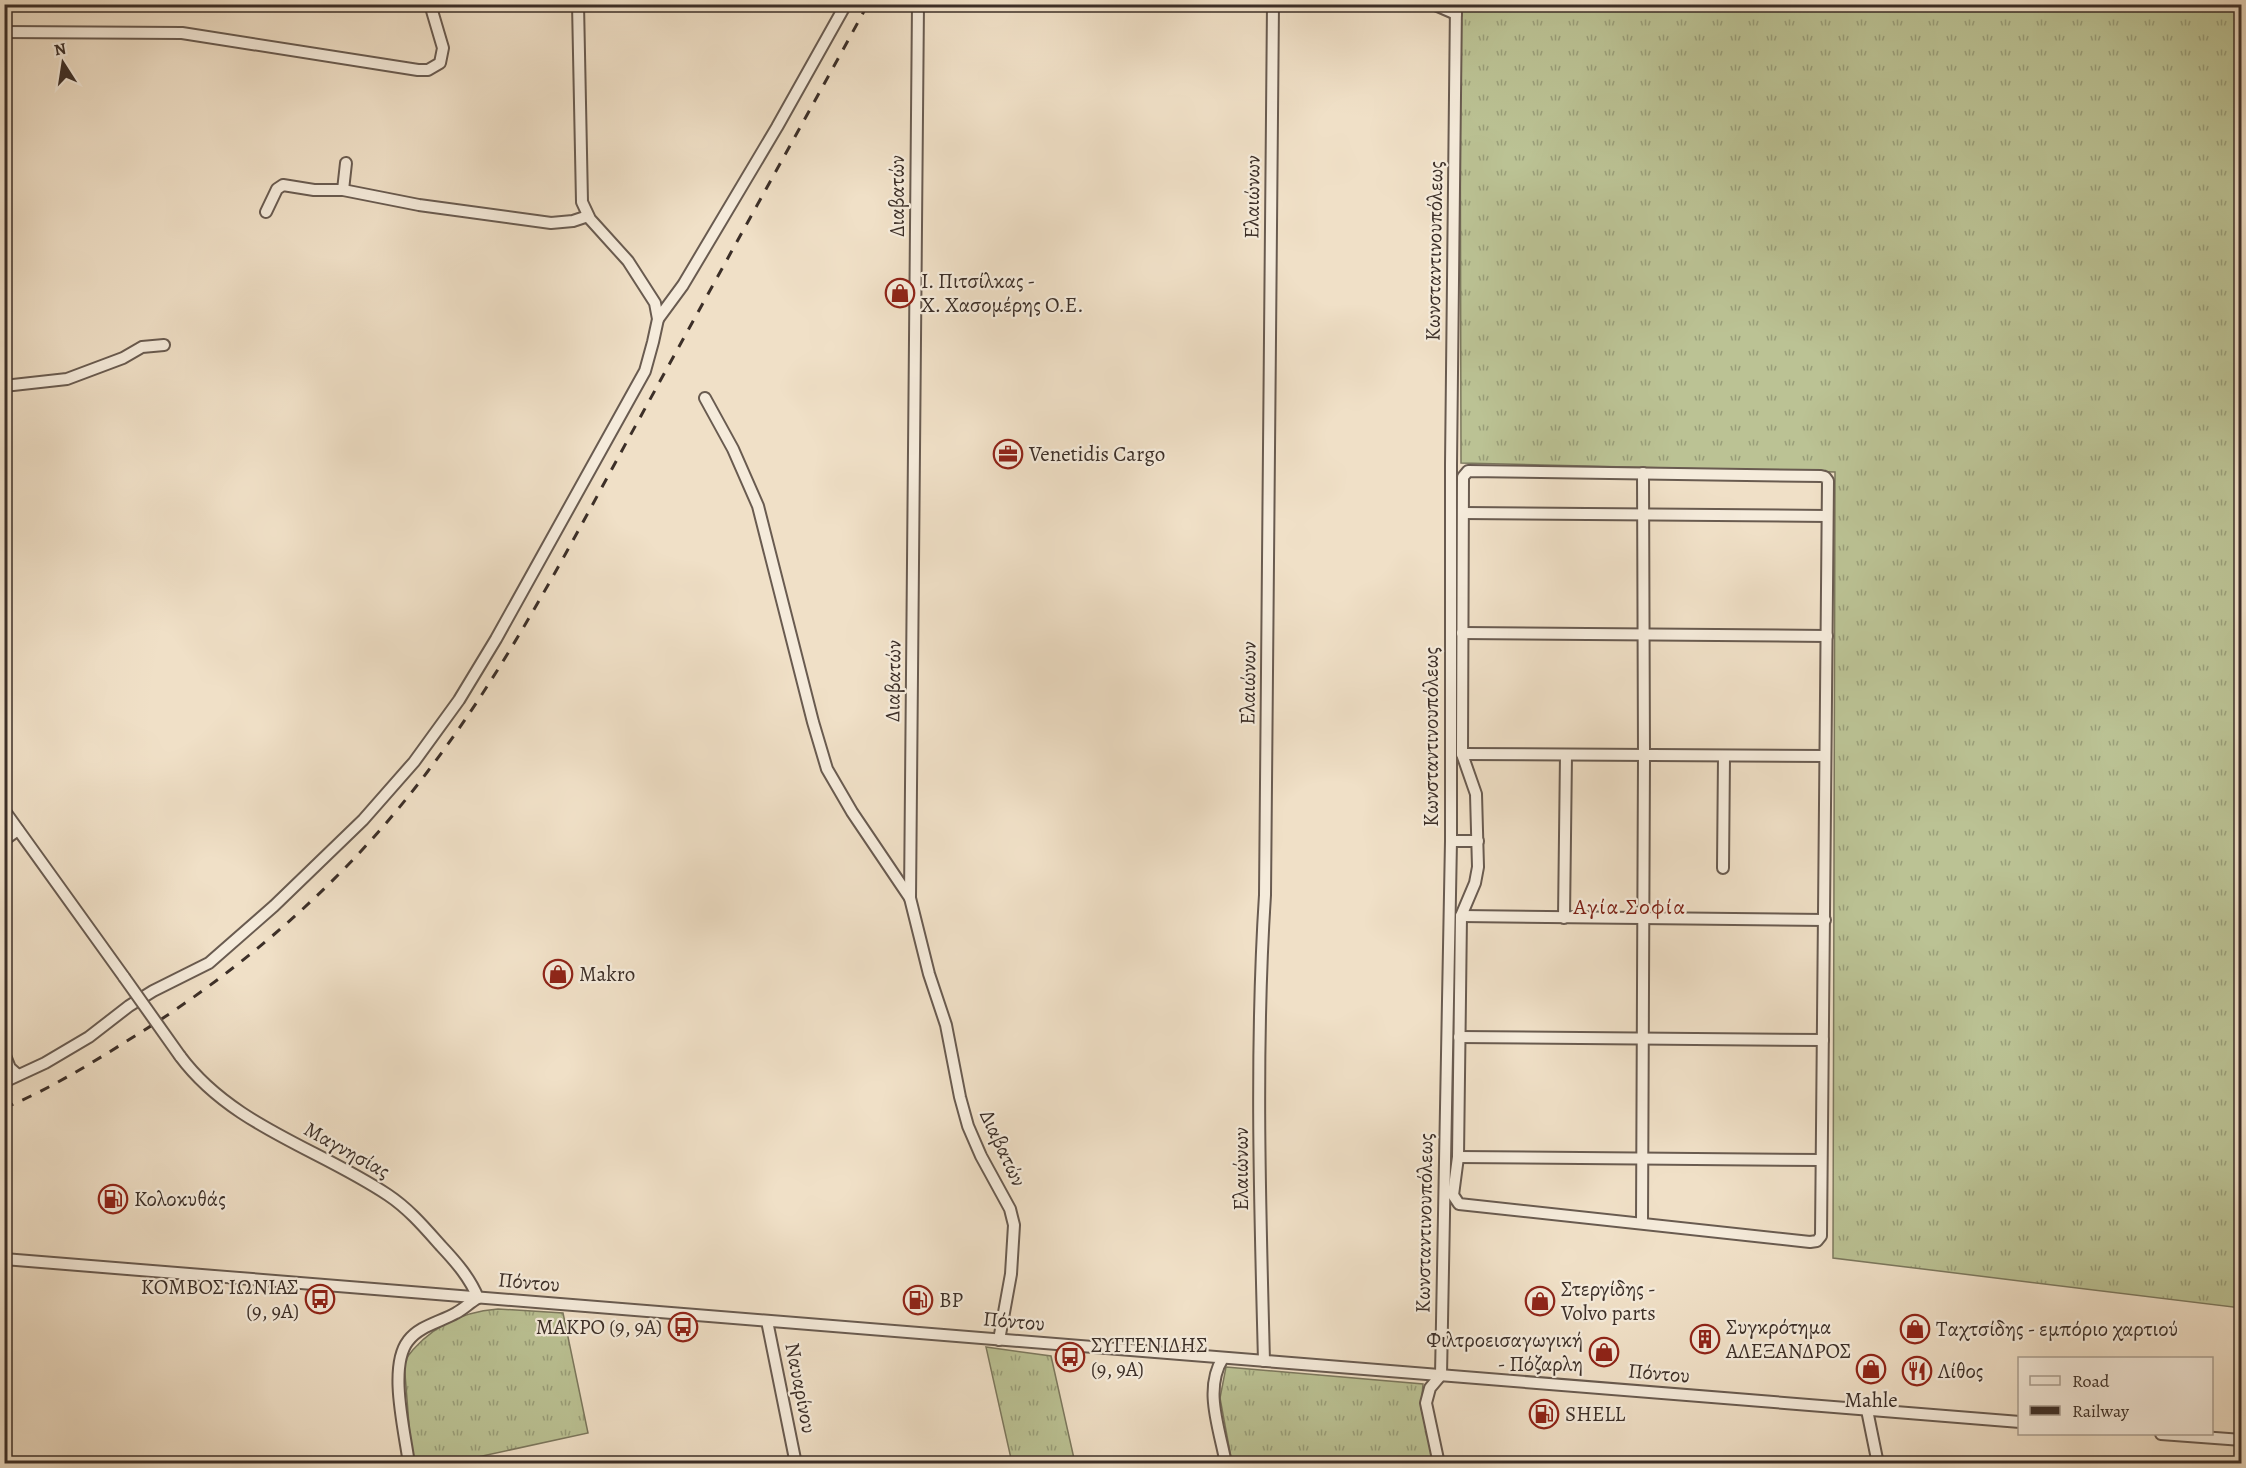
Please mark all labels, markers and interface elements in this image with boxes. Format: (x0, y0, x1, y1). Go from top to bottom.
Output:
north arrow (33, 33, 93, 93)
text: N (52, 37, 68, 61)
street label: Διαβατών (883, 155, 911, 237)
street label: Ελαιώνων (1237, 155, 1267, 239)
street label: Κωνσταντινουπόλεως (1418, 161, 1450, 341)
place label: Ι. Πιτσίλκας - Χ. Χασομέρης Ο.Ε. (921, 267, 1084, 319)
shop icon: Ι. Πιτσίλκας - Χ. Χασομέρης Ο.Ε. (884, 277, 916, 309)
office icon: Venetidis Cargo (992, 438, 1024, 470)
place label: Venetidis Cargo (1028, 440, 1165, 468)
street label: Διαβατών (878, 639, 908, 722)
street label: Ελαιώνων (1233, 641, 1263, 725)
street label: Κωνσταντινουπόλεως (1417, 647, 1445, 827)
district label: Αγία Σοφία (1572, 892, 1687, 922)
shop icon: Makro (542, 958, 574, 990)
place label: Makro (579, 960, 635, 988)
street label: Διαβατών (973, 1105, 1033, 1191)
street label: Μαγνησίας (299, 1115, 395, 1185)
street label: Ελαιώνων (1227, 1127, 1255, 1211)
street label: Κωνσταντινουπόλεως (1408, 1133, 1440, 1313)
fuel station icon: Κολοκυθάς (97, 1183, 129, 1215)
place label: Κολοκυθάς (134, 1185, 226, 1213)
street label: Πόντου (497, 1265, 561, 1299)
place label: ΚΟΜΒΟΣ ΙΩΝΙΑΣ (9, 9Α) (141, 1273, 299, 1325)
place label: Στεργίδης - Volvo parts (1560, 1275, 1656, 1327)
bus stop icon: ΚΟΜΒΟΣ ΙΩΝΙΑΣ (9, 9Α) (304, 1283, 336, 1315)
fuel station icon: BP (902, 1284, 934, 1316)
shop icon: Στεργίδης - Volvo parts (1524, 1285, 1556, 1317)
place label: BP (939, 1286, 964, 1314)
street label: Πόντου (982, 1304, 1046, 1338)
bus stop icon: ΜΑΚΡΟ (9, 9Α) (667, 1311, 699, 1343)
place label: ΜΑΚΡΟ (9, 9Α) (536, 1313, 662, 1341)
place label: Συγκρότημα ΑΛΕΞΑΝΔΡΟΣ (1725, 1313, 1851, 1365)
shop icon: Ταχτσίδης - εμπόριο χαρτιού (1899, 1313, 1931, 1345)
place label: Ταχτσίδης - εμπόριο χαρτιού (1936, 1315, 2178, 1343)
building icon: Συγκρότημα ΑΛΕΞΑΝΔΡΟΣ (1689, 1323, 1721, 1355)
place label: Φιλτροεισαγωγική - Πόζαρλη (1426, 1326, 1583, 1378)
place label: ΣΥΓΓΕΝΙΔΗΣ (9, 9Α) (1091, 1331, 1208, 1383)
shop icon: Φιλτροεισαγωγική - Πόζαρλη (1588, 1336, 1620, 1368)
street label: Ναυαρίνου (778, 1340, 824, 1436)
bus stop icon: ΣΥΓΓΕΝΙΔΗΣ (9, 9Α) (1054, 1341, 1086, 1373)
shop icon: Mahle (1855, 1353, 1887, 1385)
restaurant icon: Λίθος (1901, 1355, 1933, 1387)
street label: Πόντου (1627, 1356, 1691, 1390)
place label: Λίθος (1937, 1357, 1983, 1385)
legend (2018, 1357, 2213, 1435)
text: Road (2072, 1369, 2110, 1393)
place label: Mahle (1844, 1386, 1898, 1414)
fuel station icon: SHELL (1528, 1398, 1560, 1430)
text: Railway (2072, 1399, 2130, 1423)
place label: SHELL (1565, 1400, 1626, 1428)

